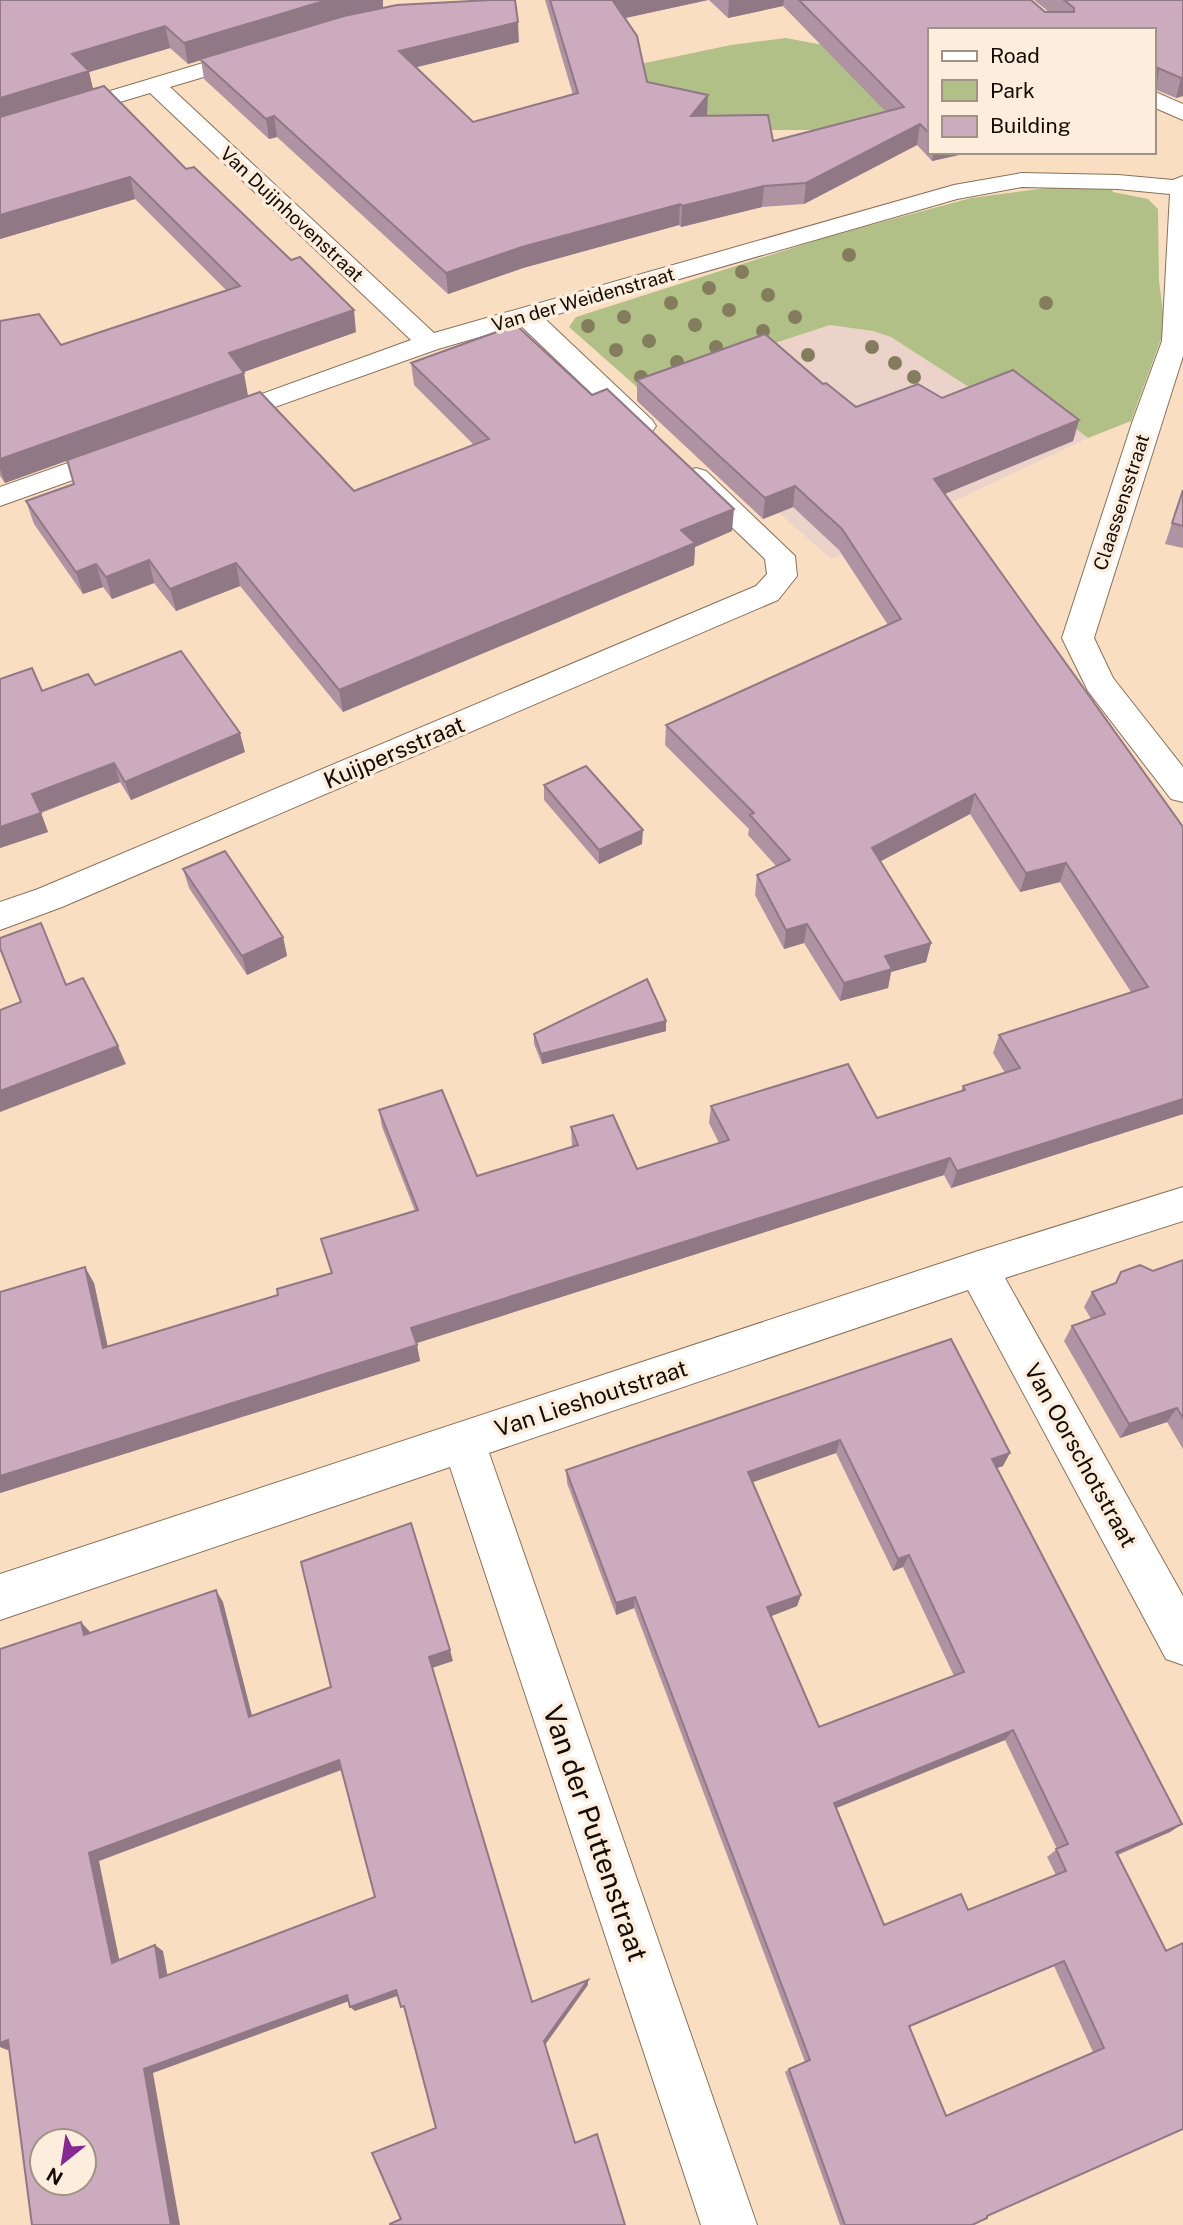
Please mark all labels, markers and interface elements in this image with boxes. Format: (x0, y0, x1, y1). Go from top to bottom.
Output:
legend (928, 28, 1155, 154)
text: Road (990, 43, 1040, 68)
text: Park (990, 78, 1035, 103)
text: Building (990, 113, 1071, 138)
street label: Van Duijnhovenstraat (216, 142, 368, 286)
street label: Van der Weidenstraat (489, 262, 677, 336)
street label: Claassensstraat (1089, 431, 1153, 573)
street label: Kuijpersstraat (320, 710, 468, 794)
street label: Van Lieshoutstraat (491, 1354, 691, 1442)
street label: Van Oorschotstraat (1019, 1358, 1143, 1552)
street label: Van der Puttenstraat (537, 1701, 655, 1965)
north arrow (28, 2127, 98, 2197)
text: N (43, 2163, 66, 2190)

